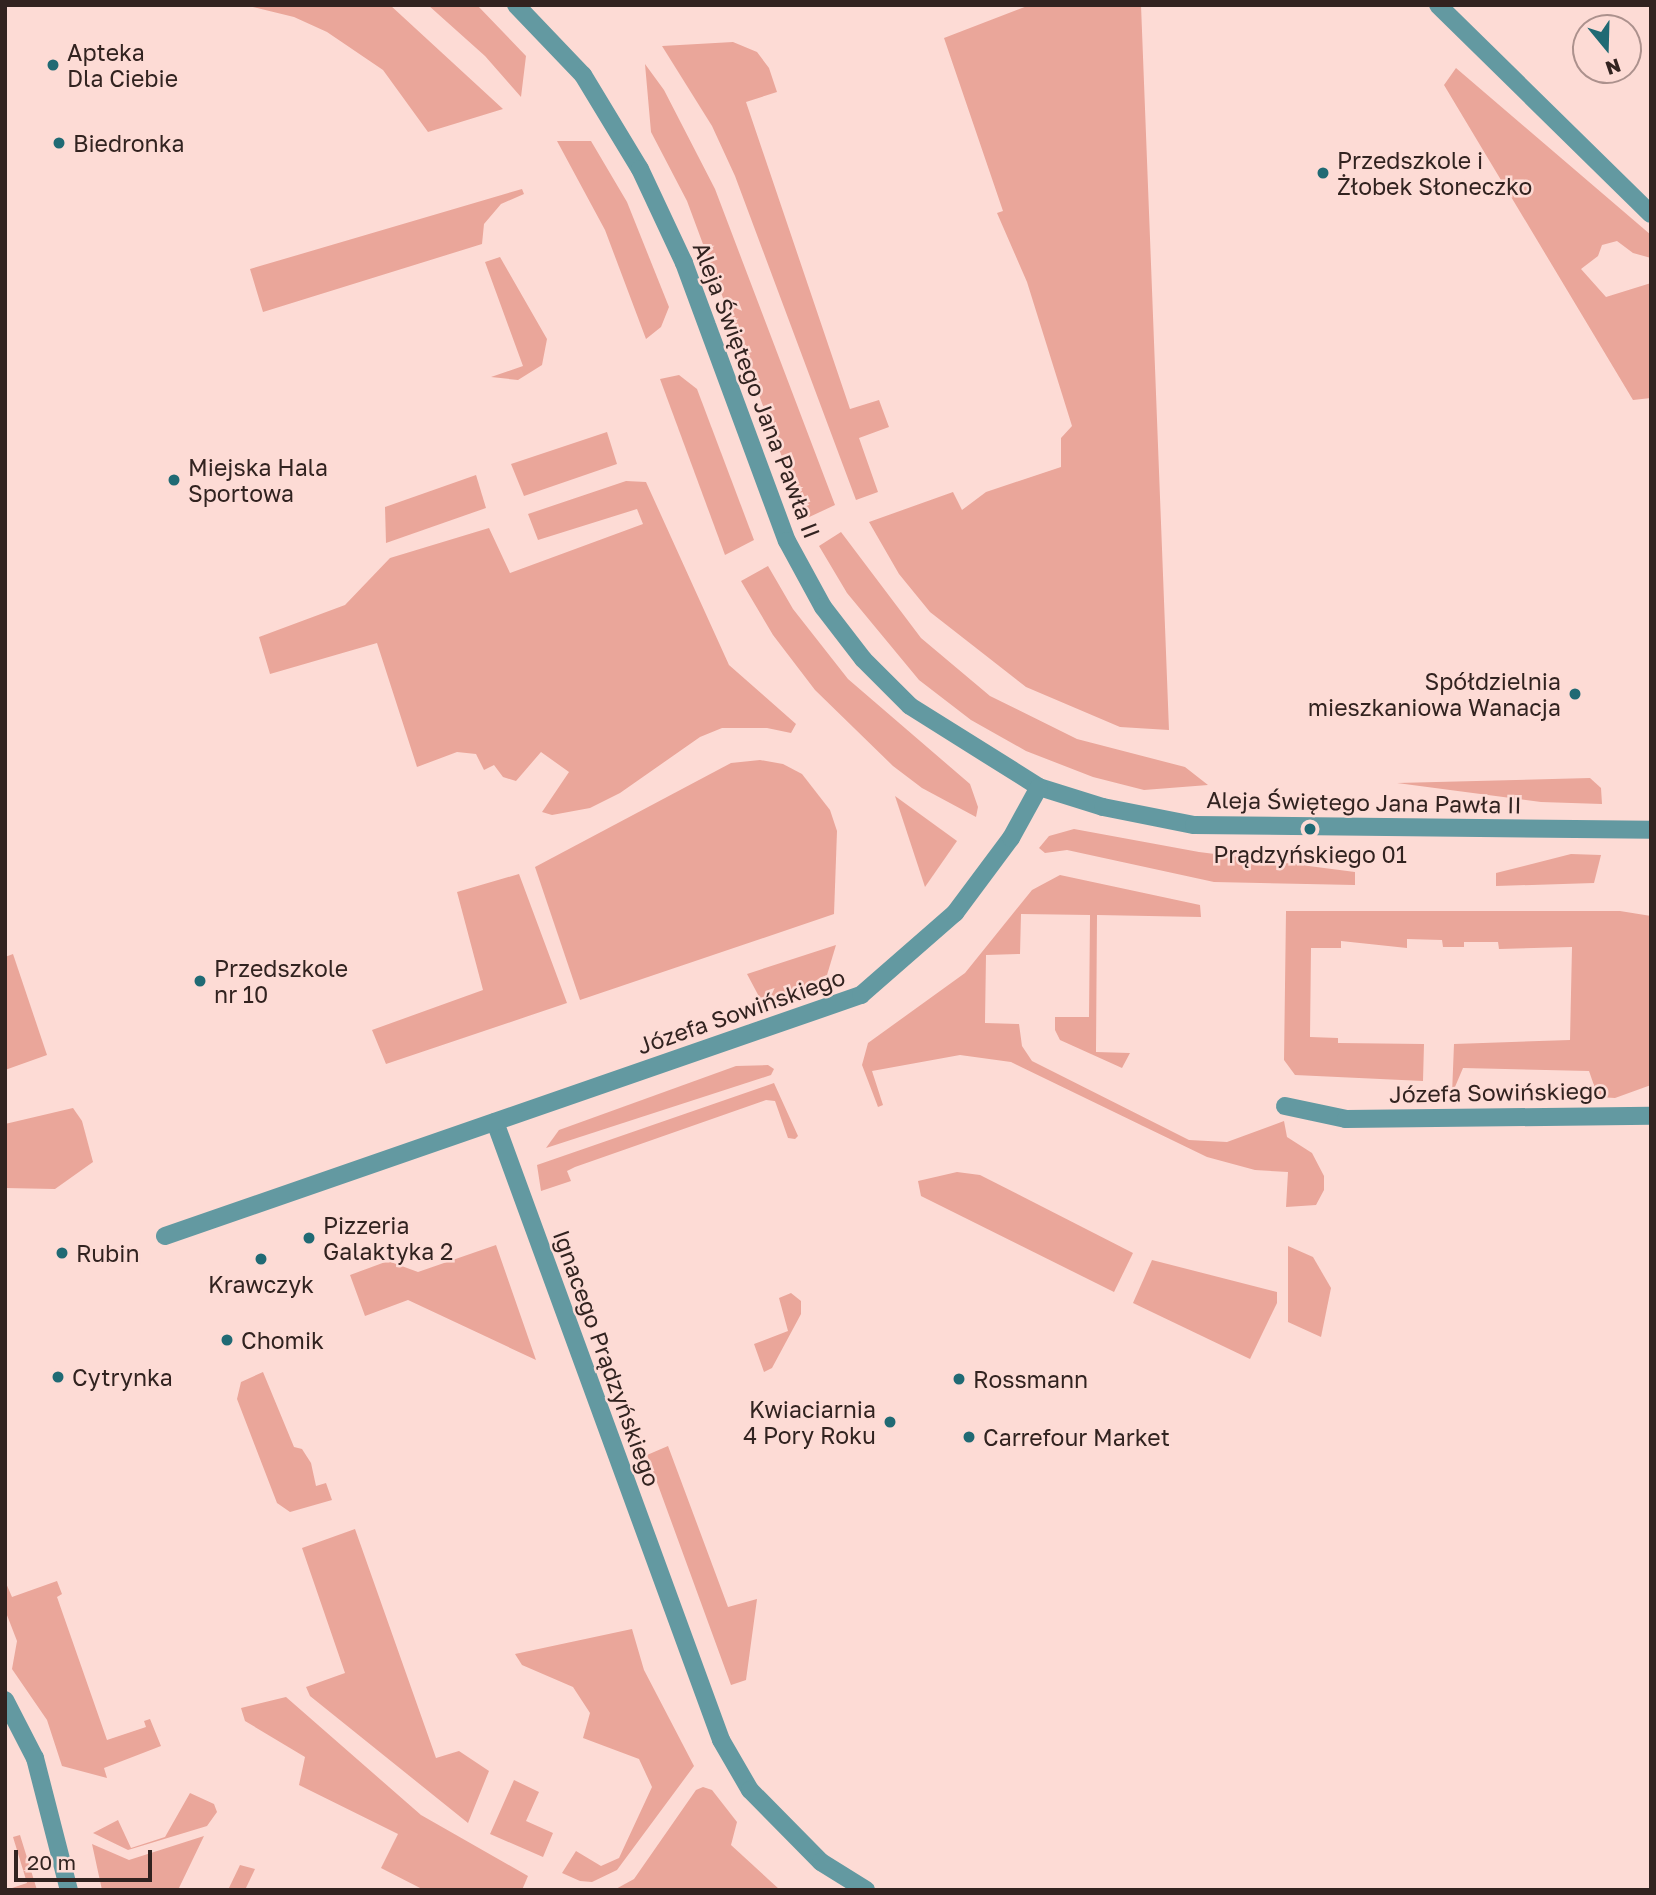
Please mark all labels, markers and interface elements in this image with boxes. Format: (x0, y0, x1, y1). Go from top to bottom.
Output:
north arrow (1572, 14, 1642, 84)
place label: Apteka Dla Ciebie (67, 38, 178, 92)
text: N (1603, 54, 1624, 81)
marker: Apteka Dla Ciebie (45, 57, 61, 73)
place label: Biedronka (73, 129, 185, 157)
marker: Biedronka (51, 135, 67, 151)
place label: Przedszkole i Żłobek Słoneczko (1337, 146, 1532, 200)
marker: Przedszkole i Żłobek Słoneczko (1315, 165, 1331, 181)
street label: Aleja Świętego Jana Pawła II (688, 238, 826, 542)
place label: Miejska Hala Sportowa (188, 453, 328, 507)
marker: Miejska Hala Sportowa (166, 472, 182, 488)
place label: Spółdzielnia mieszkaniowa Wanacja (1308, 667, 1561, 721)
marker: Spółdzielnia mieszkaniowa Wanacja (1567, 686, 1583, 702)
street label: Aleja Świętego Jana Pawła II (1206, 785, 1522, 819)
marker: Prądzyńskiego 01 (1302, 821, 1318, 837)
place label: Prądzyńskiego 01 (1213, 840, 1407, 868)
place label: Przedszkole nr 10 (214, 954, 348, 1008)
street label: Józefa Sowińskiego (633, 962, 849, 1060)
marker: Przedszkole nr 10 (192, 973, 208, 989)
street label: Józefa Sowińskiego (1389, 1076, 1607, 1108)
place label: Pizzeria Galaktyka 2 (323, 1211, 453, 1265)
street label: Ignacego Prądzyńskiego (548, 1226, 666, 1490)
marker: Pizzeria Galaktyka 2 (301, 1230, 317, 1246)
place label: Rubin (76, 1239, 140, 1267)
marker: Rubin (54, 1245, 70, 1261)
marker: Krawczyk (253, 1251, 269, 1267)
place label: Krawczyk (208, 1270, 314, 1298)
place label: Chomik (241, 1326, 324, 1354)
marker: Chomik (219, 1332, 235, 1348)
place label: Cytrynka (72, 1363, 173, 1391)
place label: Rossmann (973, 1365, 1088, 1393)
marker: Cytrynka (50, 1369, 66, 1385)
marker: Rossmann (951, 1371, 967, 1387)
place label: Kwiaciarnia 4 Pory Roku (743, 1395, 876, 1449)
marker: Kwiaciarnia 4 Pory Roku (882, 1414, 898, 1430)
place label: Carrefour Market (983, 1423, 1170, 1451)
marker: Carrefour Market (961, 1429, 977, 1445)
scale bar (18, 1836, 156, 1880)
text: 20 m (27, 1849, 76, 1875)

